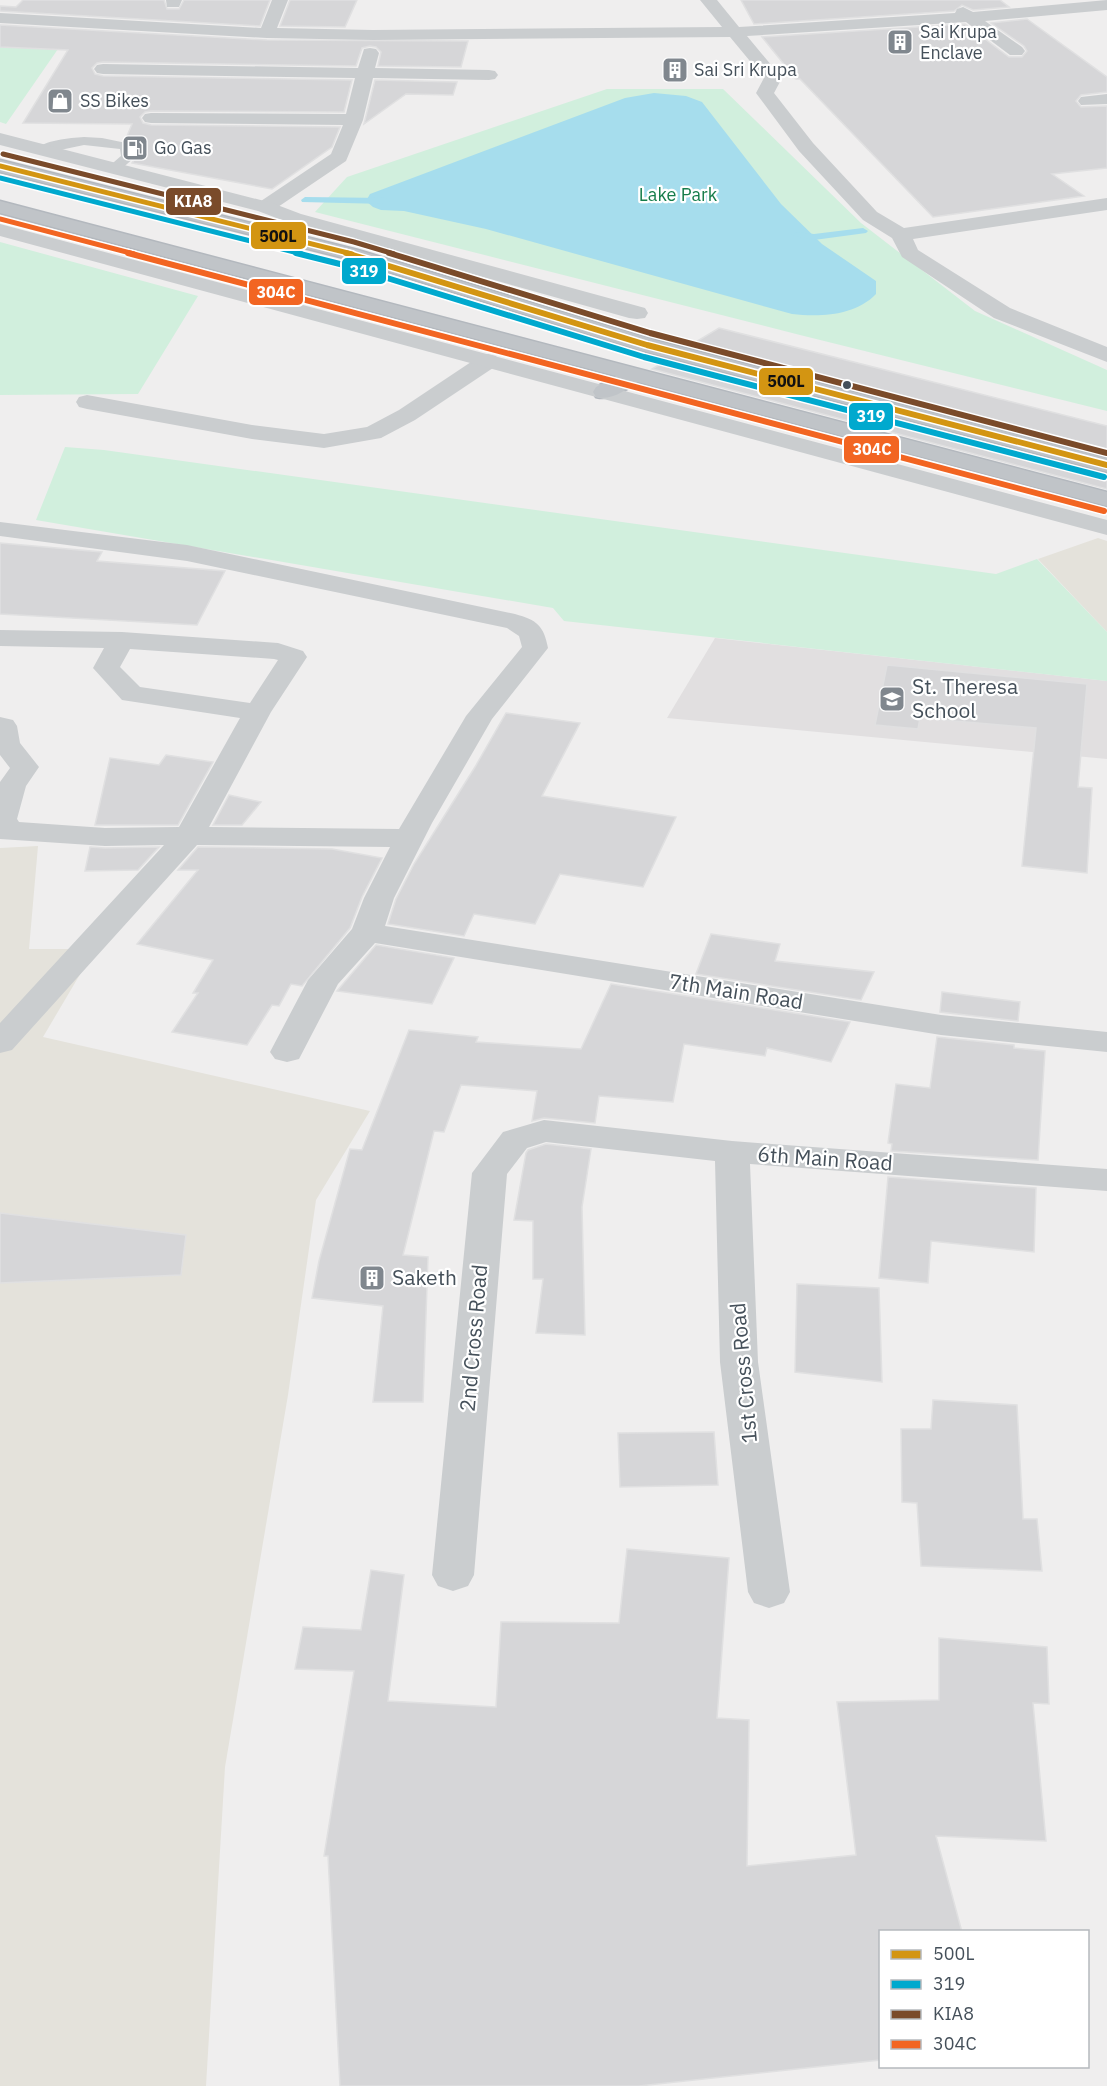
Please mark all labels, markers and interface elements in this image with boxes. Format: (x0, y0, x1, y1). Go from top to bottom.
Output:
place label: Sai Krupa Enclave (920, 20, 997, 64)
building icon: Sai Krupa Enclave (885, 27, 915, 57)
building icon: Sai Sri Krupa (660, 55, 690, 85)
place label: Sai Sri Krupa (694, 58, 797, 81)
shop icon: SS Bikes (45, 86, 75, 116)
place label: SS Bikes (80, 89, 149, 112)
fuel station icon: Go Gas (120, 133, 150, 163)
place label: Go Gas (154, 136, 212, 159)
park label: Lake Park (639, 183, 718, 206)
line badge: KIA8 (165, 187, 222, 216)
text: KIA8 (174, 191, 212, 211)
line badge: 500L (250, 221, 307, 250)
text: 500L (259, 226, 297, 246)
line badge: 319 (341, 257, 387, 285)
text: 319 (350, 261, 378, 281)
line badge: 304C (248, 278, 304, 306)
text: 304C (256, 282, 296, 302)
line badge: 500L (758, 367, 814, 396)
text: 500L (767, 371, 805, 391)
unlabelled marker (841, 379, 853, 391)
line badge: 319 (848, 402, 894, 431)
text: 319 (857, 406, 885, 426)
line badge: 304C (843, 435, 900, 464)
text: 304C (852, 439, 892, 459)
place label: St. Theresa School (912, 672, 1018, 724)
school or university icon: St. Theresa School (877, 684, 907, 714)
street label: 7th Main Road (667, 967, 805, 1015)
street label: 6th Main Road (756, 1139, 894, 1177)
building icon: Saketh (357, 1263, 387, 1293)
place label: Saketh (392, 1263, 457, 1291)
street label: 2nd Cross Road (453, 1263, 493, 1413)
street label: 1st Cross Road (723, 1302, 763, 1445)
legend (879, 1930, 1089, 2068)
text: 500L (933, 1942, 974, 1965)
text: 319 (933, 1972, 965, 1995)
text: KIA8 (933, 2002, 974, 2025)
text: 304C (933, 2032, 977, 2055)

